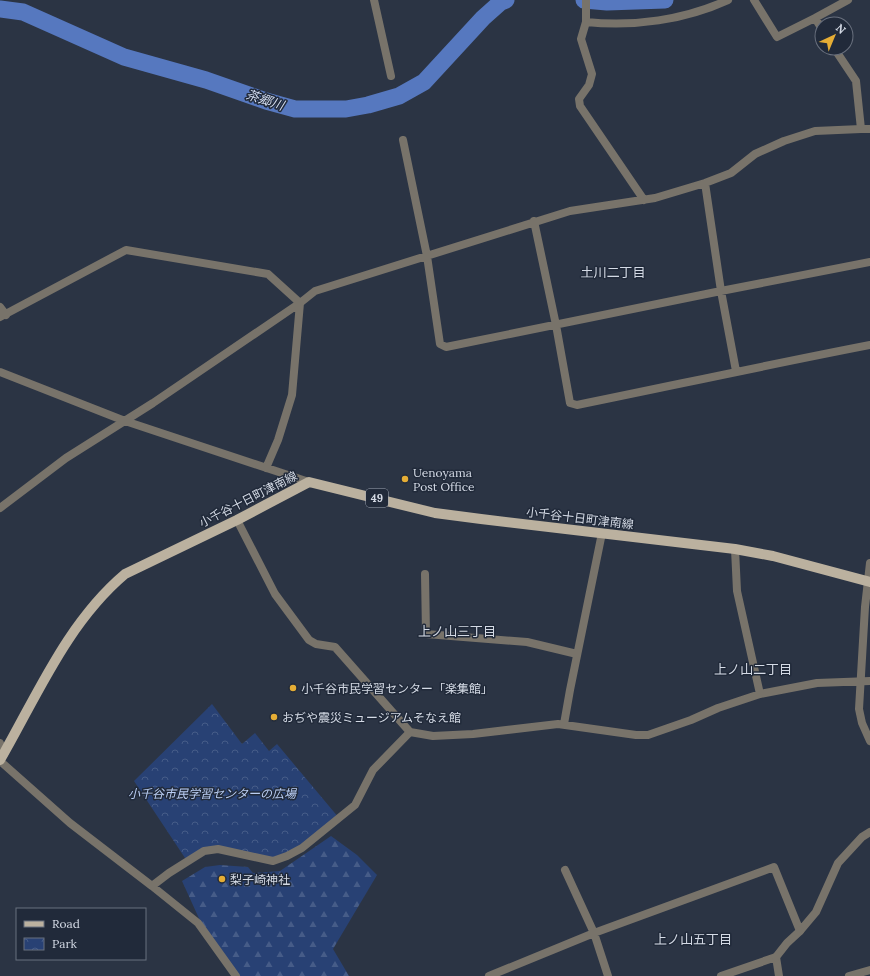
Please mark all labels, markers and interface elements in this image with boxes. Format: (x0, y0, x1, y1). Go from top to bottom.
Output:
north arrow (814, 16, 854, 56)
text: N (833, 21, 849, 37)
water label: 茶郷川 (244, 86, 288, 115)
district label: 土川二丁目 (580, 264, 646, 281)
place label: Uenoyama Post Office (413, 465, 475, 494)
street label: 小千谷十日町津南線 (196, 468, 300, 530)
marker: Uenoyama Post Office (400, 474, 410, 484)
road number: 49 (366, 489, 388, 507)
street label: 小千谷十日町津南線 (525, 504, 635, 532)
district label: 上ノ山三丁目 (418, 623, 496, 640)
district label: 上ノ山二丁目 (714, 661, 792, 678)
place label: 小千谷市民学習センター「楽集館」 (301, 681, 493, 696)
marker: 小千谷市民学習センター「楽集館」 (288, 683, 298, 693)
place label: おぢや震災ミュージアムそなえ館 (282, 710, 461, 725)
marker: おぢや震災ミュージアムそなえ館 (269, 712, 279, 722)
park label: 小千谷市民学習センターの広場 (128, 786, 298, 801)
place label: 梨子崎神社 (230, 872, 290, 887)
marker: 梨子崎神社 (217, 874, 227, 884)
legend (16, 908, 146, 960)
text: Road (52, 916, 80, 931)
district label: 上ノ山五丁目 (654, 931, 732, 948)
text: Park (52, 936, 78, 951)

